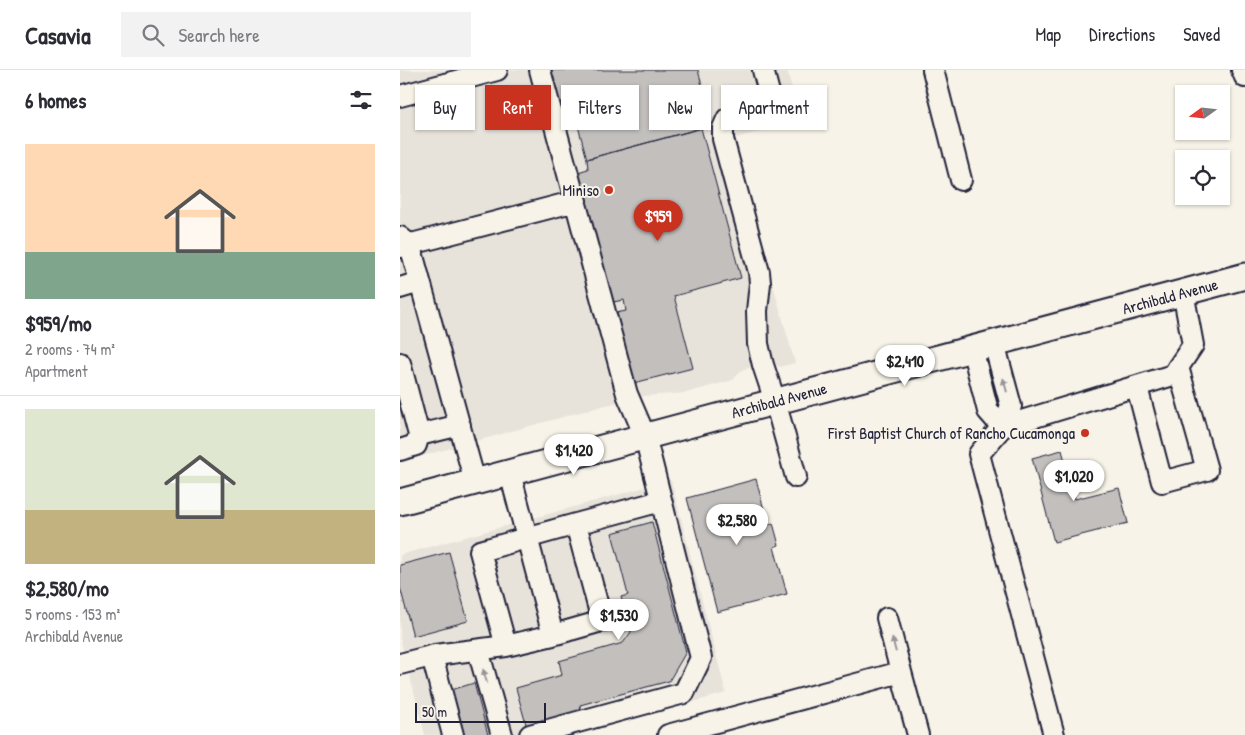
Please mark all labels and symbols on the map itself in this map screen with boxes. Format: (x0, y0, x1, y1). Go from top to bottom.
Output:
north arrow (1175, 85, 1230, 140)
place label: Miniso (562, 179, 600, 201)
marker: Miniso (603, 184, 615, 196)
pin: $959 (628, 200, 688, 242)
street label: Archibald Avenue (1120, 273, 1221, 319)
pin: $2,410 (864, 344, 946, 387)
street label: Archibald Avenue (729, 377, 830, 423)
one-way arrow (1001, 378, 1009, 393)
place label: First Baptist Church of Rancho Cucamonga (827, 422, 1075, 444)
marker: First Baptist Church of Rancho Cucamonga (1079, 427, 1091, 439)
pin: $1,420 (533, 434, 615, 476)
pin: $1,020 (1033, 460, 1115, 502)
pin: $2,580 (696, 504, 778, 546)
pin: $1,530 (578, 598, 660, 641)
one-way arrow (890, 637, 898, 652)
one-way arrow (481, 668, 489, 683)
scale bar (415, 700, 546, 723)

